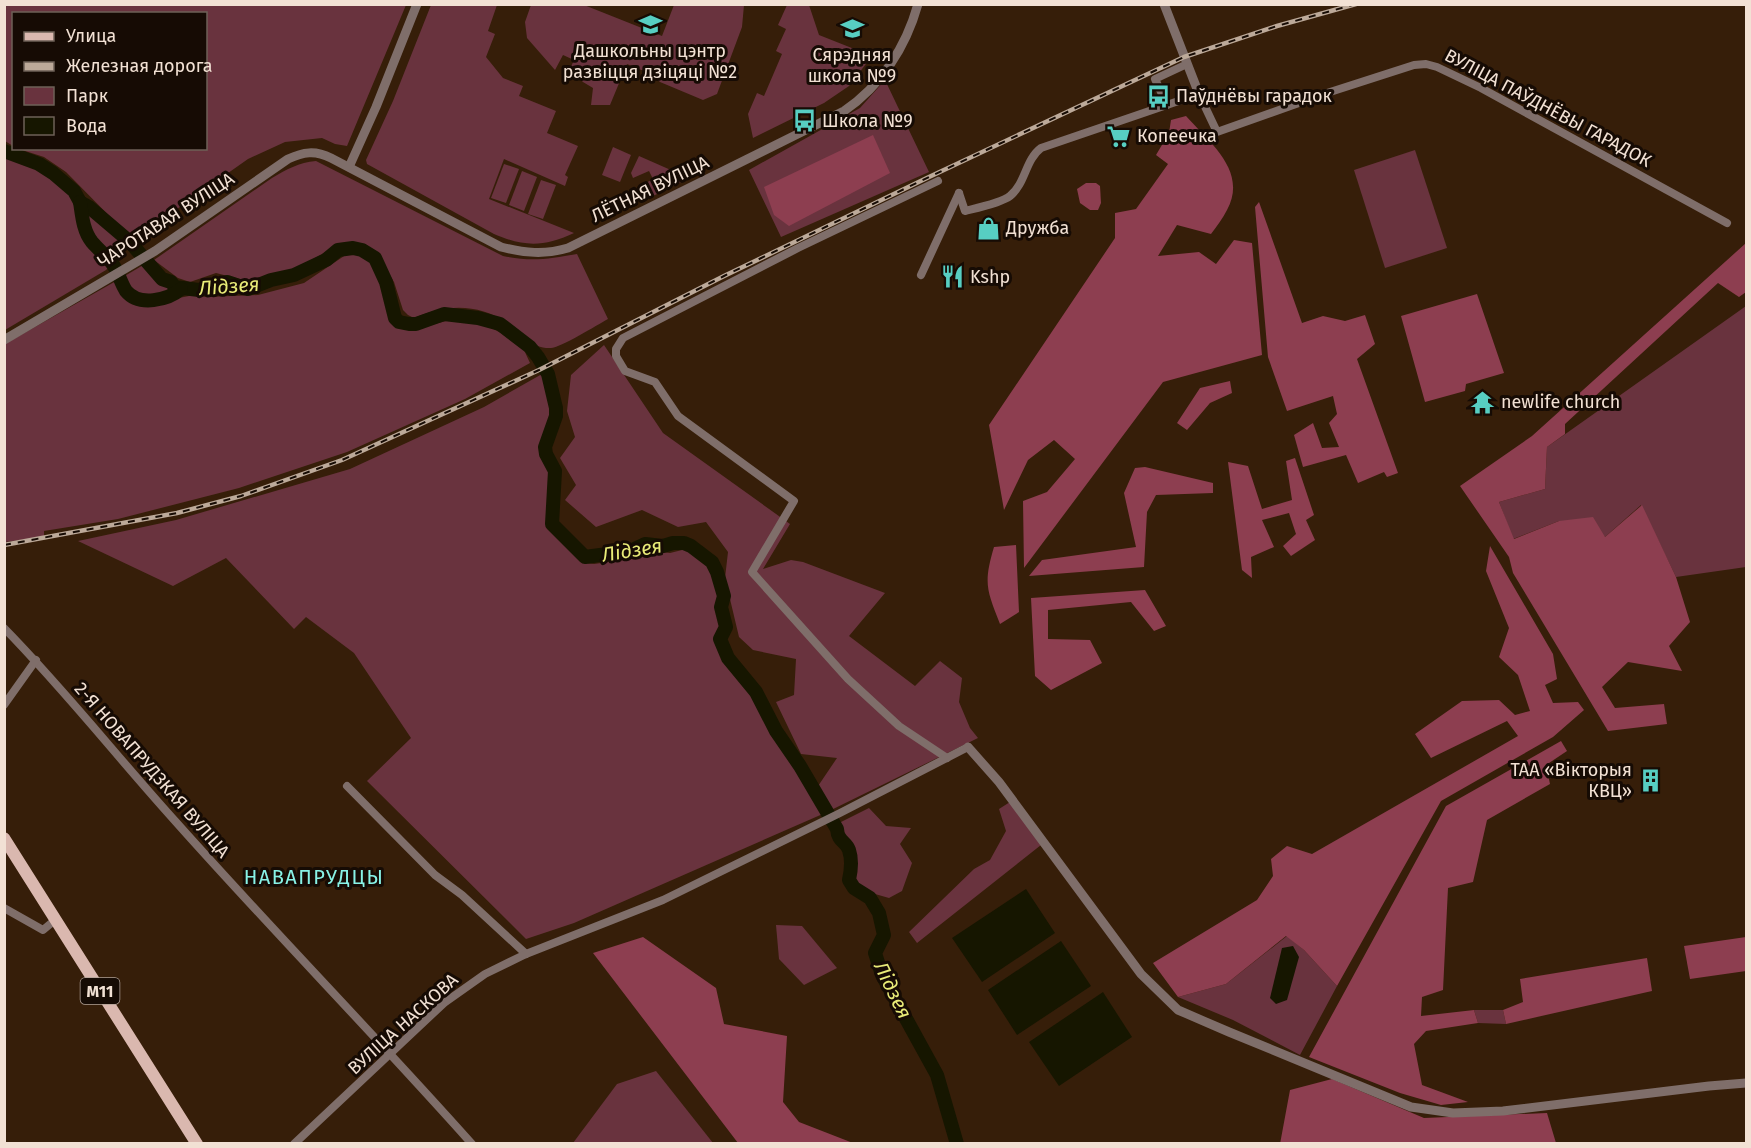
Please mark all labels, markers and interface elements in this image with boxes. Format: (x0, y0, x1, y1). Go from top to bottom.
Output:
legend (12, 12, 207, 150)
school or university icon: Дашкольны цэнтр развіцця дзіцяці №2 (637, 12, 663, 38)
school or university icon: Сярэдняя школа №9 (839, 16, 865, 42)
text: Улица (66, 25, 116, 47)
place label: Дашкольны цэнтр развіцця дзіцяці №2 (563, 40, 737, 83)
street label: ВУЛІЦА ПАЎДНЁВЫ ГАРАДОК (1441, 43, 1656, 172)
place label: Сярэдняя школа №9 (808, 44, 896, 87)
text: Железная дорога (66, 55, 213, 77)
bus stop icon: Паўднёвы гарадок (1145, 83, 1171, 109)
text: Парк (66, 85, 109, 107)
place label: Паўднёвы гарадок (1176, 85, 1333, 107)
bus stop icon: Школа №9 (791, 108, 817, 134)
place label: Школа №9 (822, 110, 913, 132)
text: Вода (66, 115, 107, 137)
supermarket icon: Копеечка (1106, 123, 1132, 149)
place label: Копеечка (1137, 125, 1217, 147)
street label: ЛЁТНАЯ ВУЛІЦА (588, 151, 713, 227)
street label: ЧАРОТАВАЯ ВУЛІЦА (94, 167, 239, 272)
shop icon: Дружба (975, 215, 1001, 241)
place label: Дружба (1005, 217, 1069, 239)
restaurant icon: Kshp (939, 264, 965, 290)
place label: Kshp (970, 266, 1010, 288)
water label: Лідзея (197, 272, 260, 300)
temple icon: newlife church (1470, 389, 1496, 415)
place label: newlife church (1501, 391, 1620, 413)
water label: Лідзея (599, 533, 664, 567)
street label: 2-Я НОВАПРУДЗКАЯ ВУЛІЦА (70, 678, 235, 863)
place label: ТАА «Вікторыя КВЦ» (1510, 759, 1632, 802)
building icon: ТАА «Вікторыя КВЦ» (1637, 767, 1663, 793)
district label: НАВАПРУДЦЫ (244, 865, 384, 889)
water label: Лідзея (868, 957, 917, 1023)
street label: ВУЛІЦА НАСКОВА (343, 968, 463, 1079)
road number: М11 (80, 978, 120, 1004)

